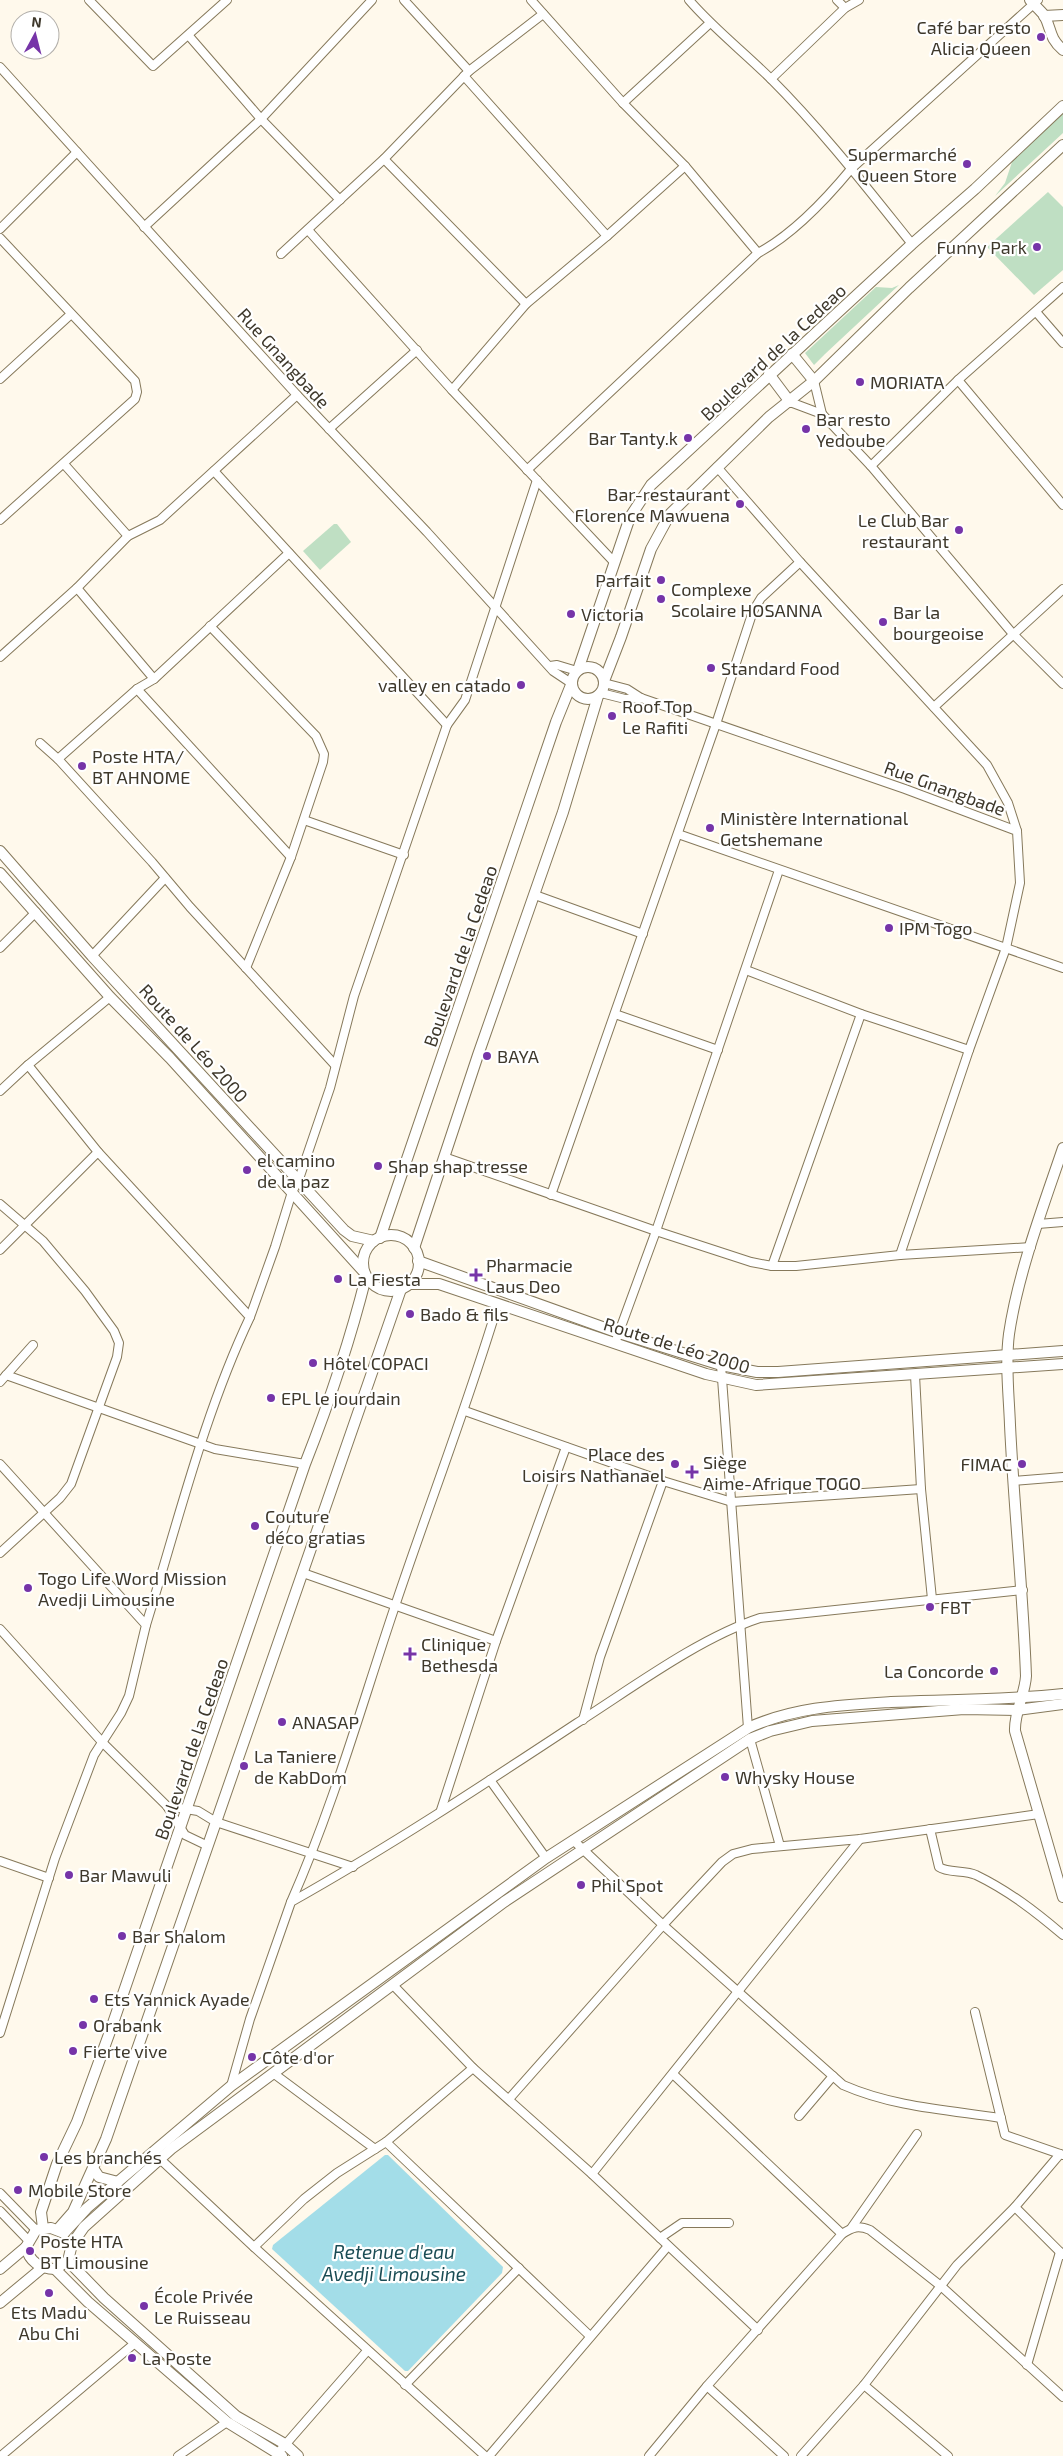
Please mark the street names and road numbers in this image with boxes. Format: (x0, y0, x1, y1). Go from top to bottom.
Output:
street label: Boulevard de la Cedeao (696, 279, 850, 425)
street label: Rue Gnangbade (233, 303, 335, 413)
street label: Rue Gnangbade (881, 756, 1009, 820)
street label: Boulevard de la Cedeao (419, 862, 501, 1050)
street label: Route de Léo 2000 (135, 979, 253, 1107)
street label: Route de Léo 2000 (601, 1312, 753, 1378)
street label: Boulevard de la Cedeao (150, 1655, 232, 1843)

